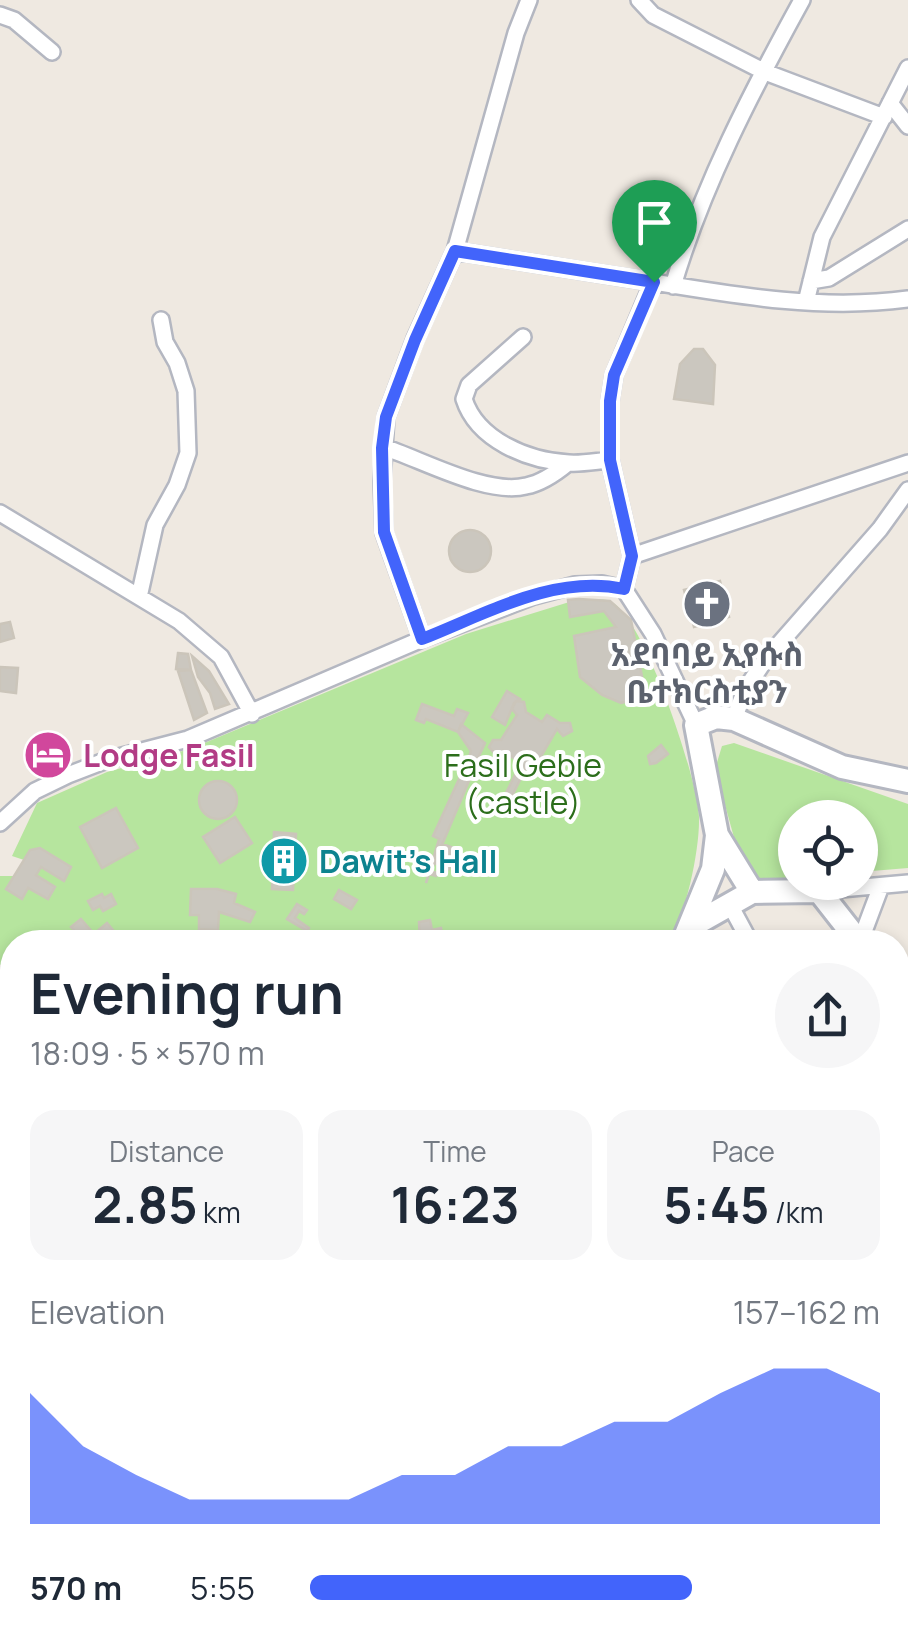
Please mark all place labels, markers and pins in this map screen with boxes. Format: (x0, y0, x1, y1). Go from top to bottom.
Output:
pin (612, 180, 697, 283)
church icon: አደባባይ ኢየሱስ ቤተክርስቲያን (681, 578, 733, 630)
place label: አደባባይ ኢየሱስ ቤተክርስቲያን (611, 632, 804, 713)
hotel icon: Lodge Fasil (22, 729, 74, 781)
place label: Lodge Fasil (83, 733, 255, 777)
building icon: Dawit's Hall (258, 835, 310, 887)
place label: Dawit's Hall (319, 839, 497, 883)

